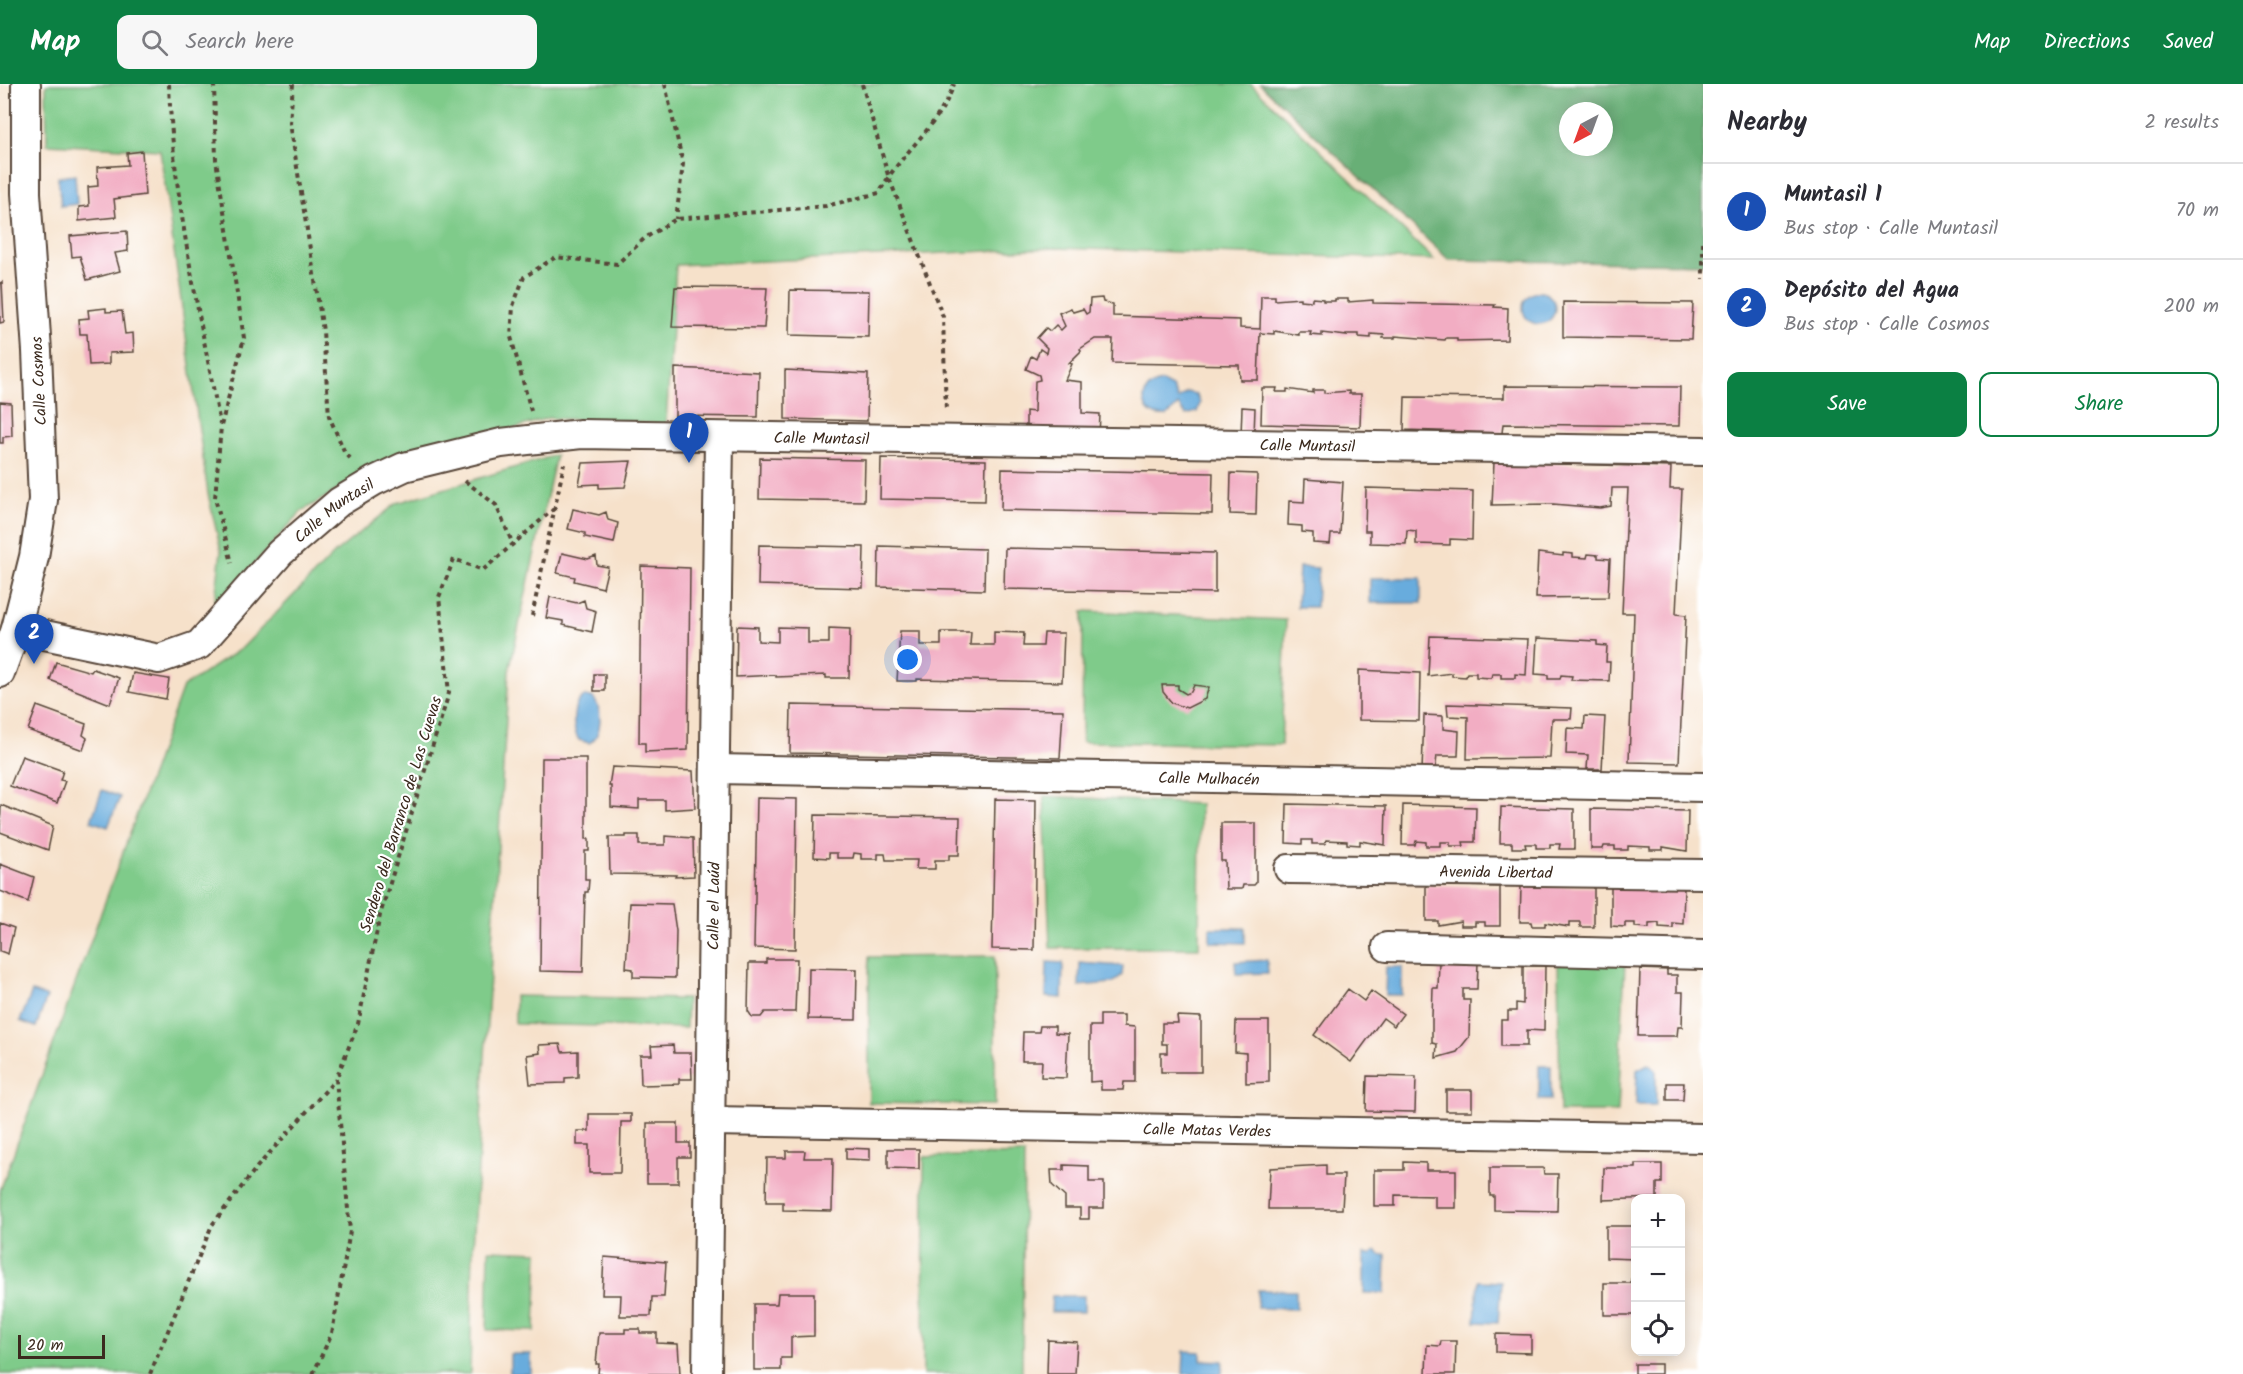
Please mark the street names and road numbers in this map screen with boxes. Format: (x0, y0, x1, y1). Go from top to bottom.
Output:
street label: Calle Cosmos (25, 336, 54, 426)
street label: Calle Muntasil (773, 426, 870, 452)
street label: Calle Muntasil (1259, 433, 1356, 460)
street label: Calle Muntasil (289, 473, 380, 550)
street label: Sendero del Barranco de Las Cuevas (354, 693, 449, 936)
street label: Calle Mulhacén (1158, 766, 1260, 793)
street label: Avenida Libertad (1439, 860, 1554, 886)
street label: Calle el Laúd (701, 861, 728, 950)
street label: Calle Matas Verdes (1142, 1117, 1272, 1145)

